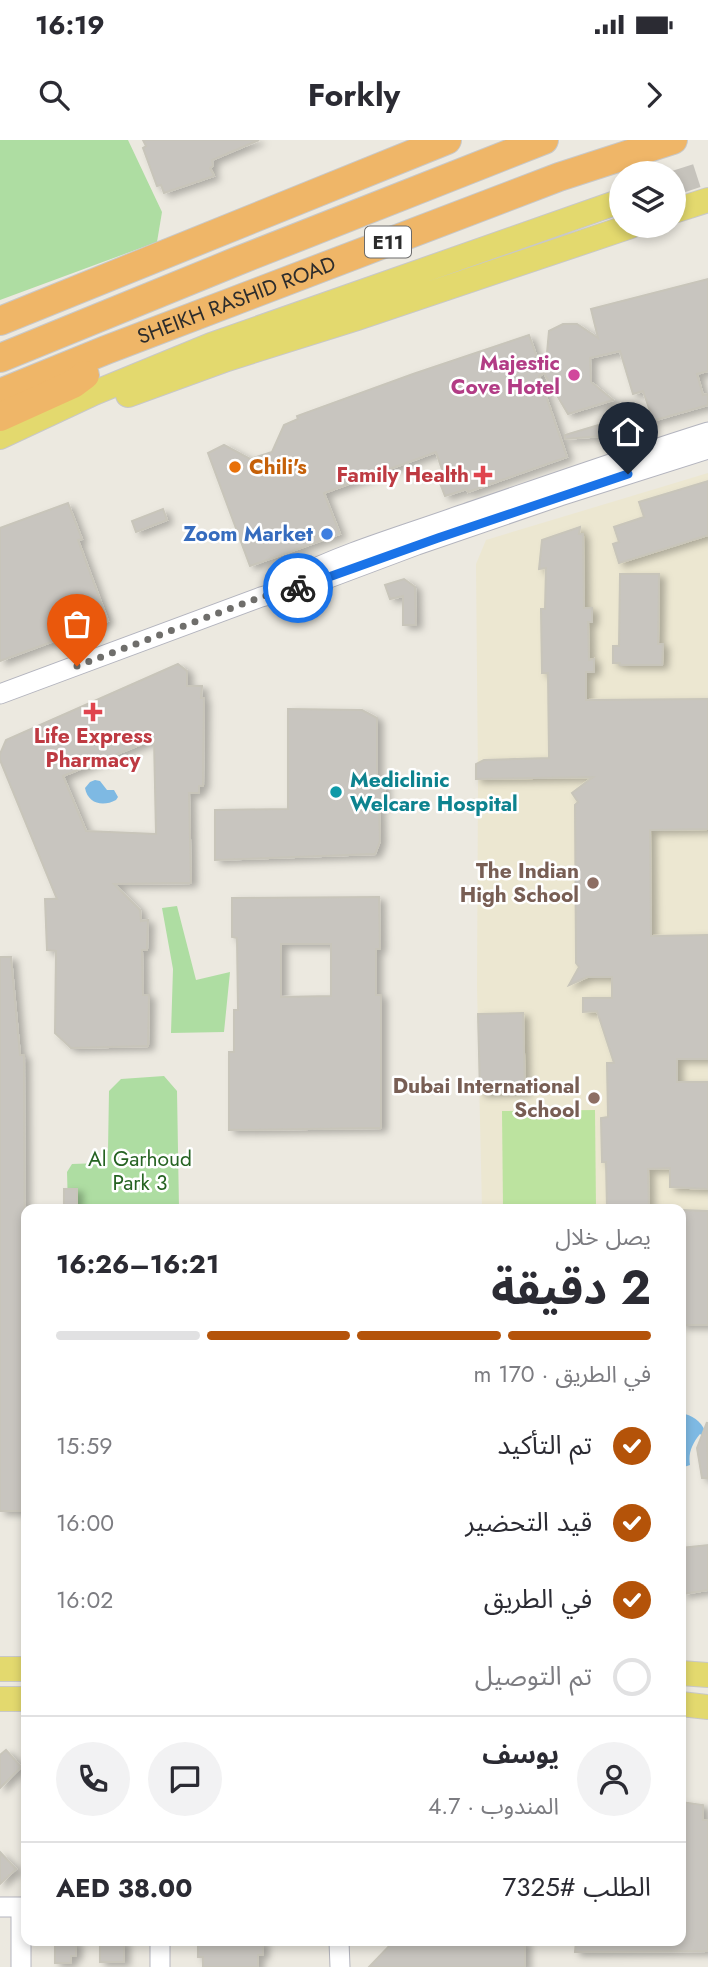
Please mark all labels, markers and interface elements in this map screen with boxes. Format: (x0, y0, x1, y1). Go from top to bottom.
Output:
text: 16:19 (35, 6, 105, 44)
text: Forkly (308, 72, 400, 118)
icon: search (35, 76, 73, 114)
icon: forward (635, 76, 673, 114)
map controls (609, 161, 686, 238)
button: layers (609, 161, 686, 238)
road number: E11 (365, 226, 411, 258)
street label: SHEIKH RASHID ROAD (133, 249, 340, 352)
place label: Majestic Cove Hotel (451, 348, 560, 402)
marker: Majestic Cove Hotel (566, 367, 582, 383)
pin (598, 402, 658, 474)
icon: home (609, 413, 647, 451)
place label: Chili's (249, 452, 307, 482)
marker: Chili's (227, 459, 243, 475)
place label: Family Health (337, 460, 469, 490)
marker: Family Health (475, 467, 491, 483)
place label: Zoom Market (183, 519, 313, 549)
marker: Zoom Market (319, 526, 335, 542)
courier (263, 553, 333, 623)
icon: bike (279, 569, 317, 607)
pin (47, 594, 107, 666)
icon: bag (58, 605, 96, 643)
marker: Life Express Pharmacy (85, 704, 101, 720)
place label: Life Express Pharmacy (34, 721, 153, 775)
place label: Mediclinic Welcare Hospital (350, 765, 518, 819)
marker: Mediclinic Welcare Hospital (328, 784, 344, 800)
place label: The Indian High School (460, 856, 579, 910)
marker: The Indian High School (585, 875, 601, 891)
place label: Dubai International School (393, 1071, 580, 1125)
marker: Dubai International School (586, 1090, 602, 1106)
park label: Al Garhoud Park 3 (88, 1144, 192, 1198)
text: يصل خلال (555, 1220, 651, 1254)
text: 16:21–16:26 (56, 1245, 219, 1283)
text: 2 دقيقة (491, 1255, 651, 1321)
text: في الطريق · 170 m (473, 1357, 651, 1391)
text: تم التأكيد (497, 1426, 592, 1464)
icon: check (613, 1427, 651, 1465)
text: 15:59 (56, 1429, 112, 1463)
text: قيد التحضير (465, 1503, 592, 1541)
icon: check (613, 1504, 651, 1542)
text: 16:00 (56, 1506, 114, 1540)
text: في الطريق (484, 1580, 592, 1618)
icon: check (613, 1581, 651, 1619)
text: 16:02 (56, 1583, 113, 1617)
text: تم التوصيل (475, 1657, 592, 1695)
text: يوسف (482, 1735, 559, 1773)
button: phone (56, 1742, 130, 1816)
button: chat (148, 1742, 222, 1816)
button: person (577, 1742, 651, 1816)
text: المندوب · 4.7 (428, 1789, 559, 1823)
text: الطلب #7325 (503, 1868, 651, 1906)
text: AED 38.00 (56, 1869, 193, 1907)

